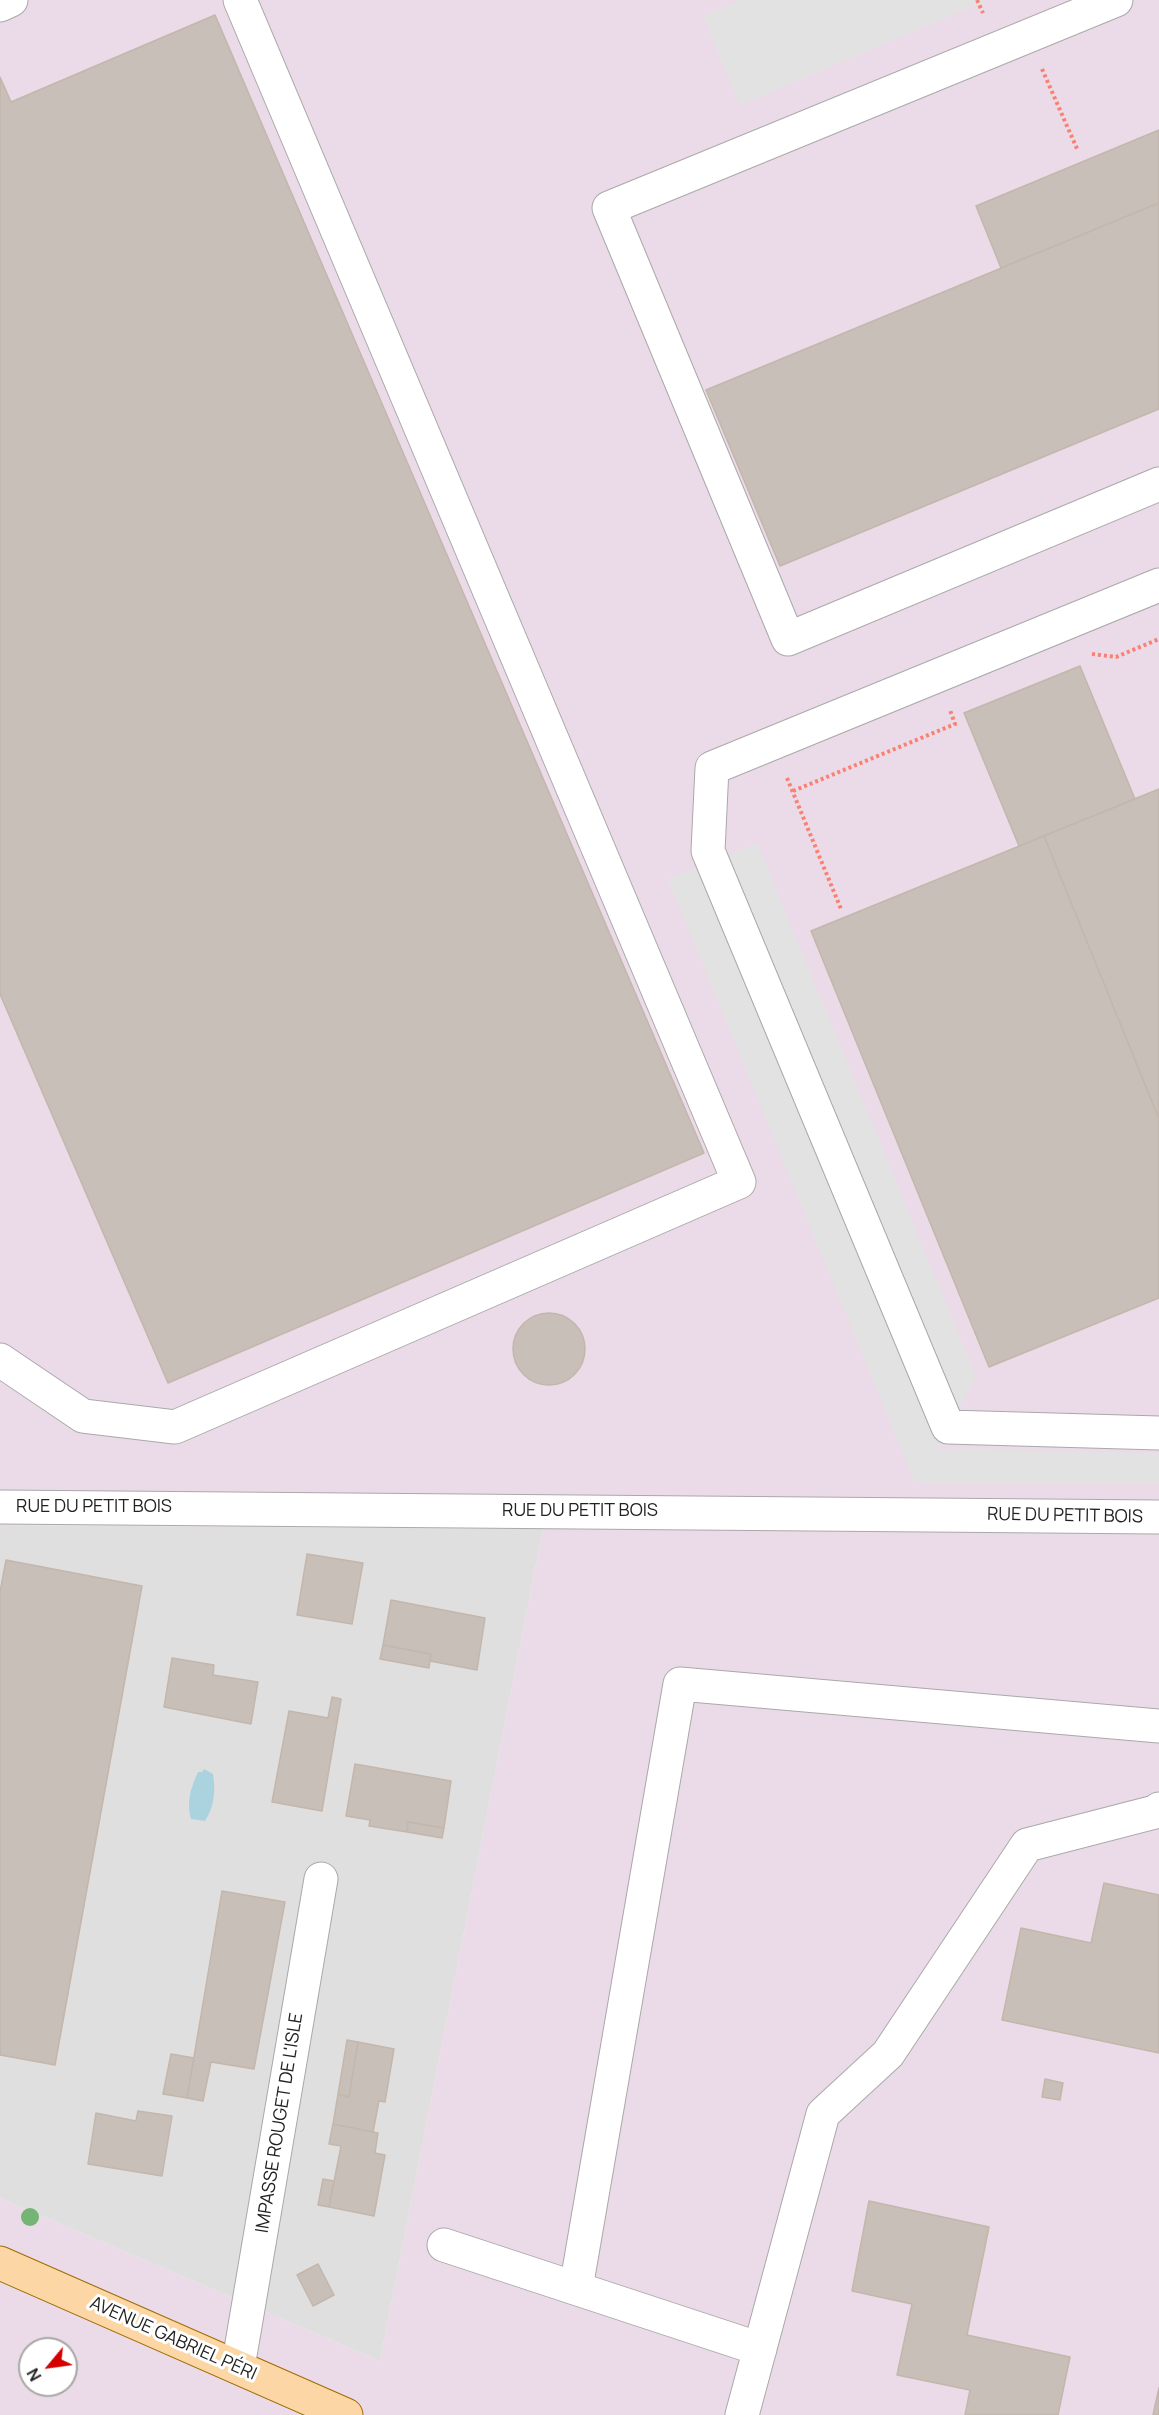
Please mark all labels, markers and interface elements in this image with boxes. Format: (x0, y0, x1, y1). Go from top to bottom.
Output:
street label: RUE DU PETIT BOIS (16, 1496, 172, 1518)
street label: RUE DU PETIT BOIS (502, 1500, 658, 1522)
street label: RUE DU PETIT BOIS (987, 1504, 1143, 1528)
street label: IMPASSE ROUGET DE L'ISLE (252, 2011, 308, 2235)
street label: AVENUE GABRIEL PÉRI (86, 2292, 260, 2386)
north arrow (18, 2337, 78, 2397)
text: N (22, 2364, 46, 2385)

